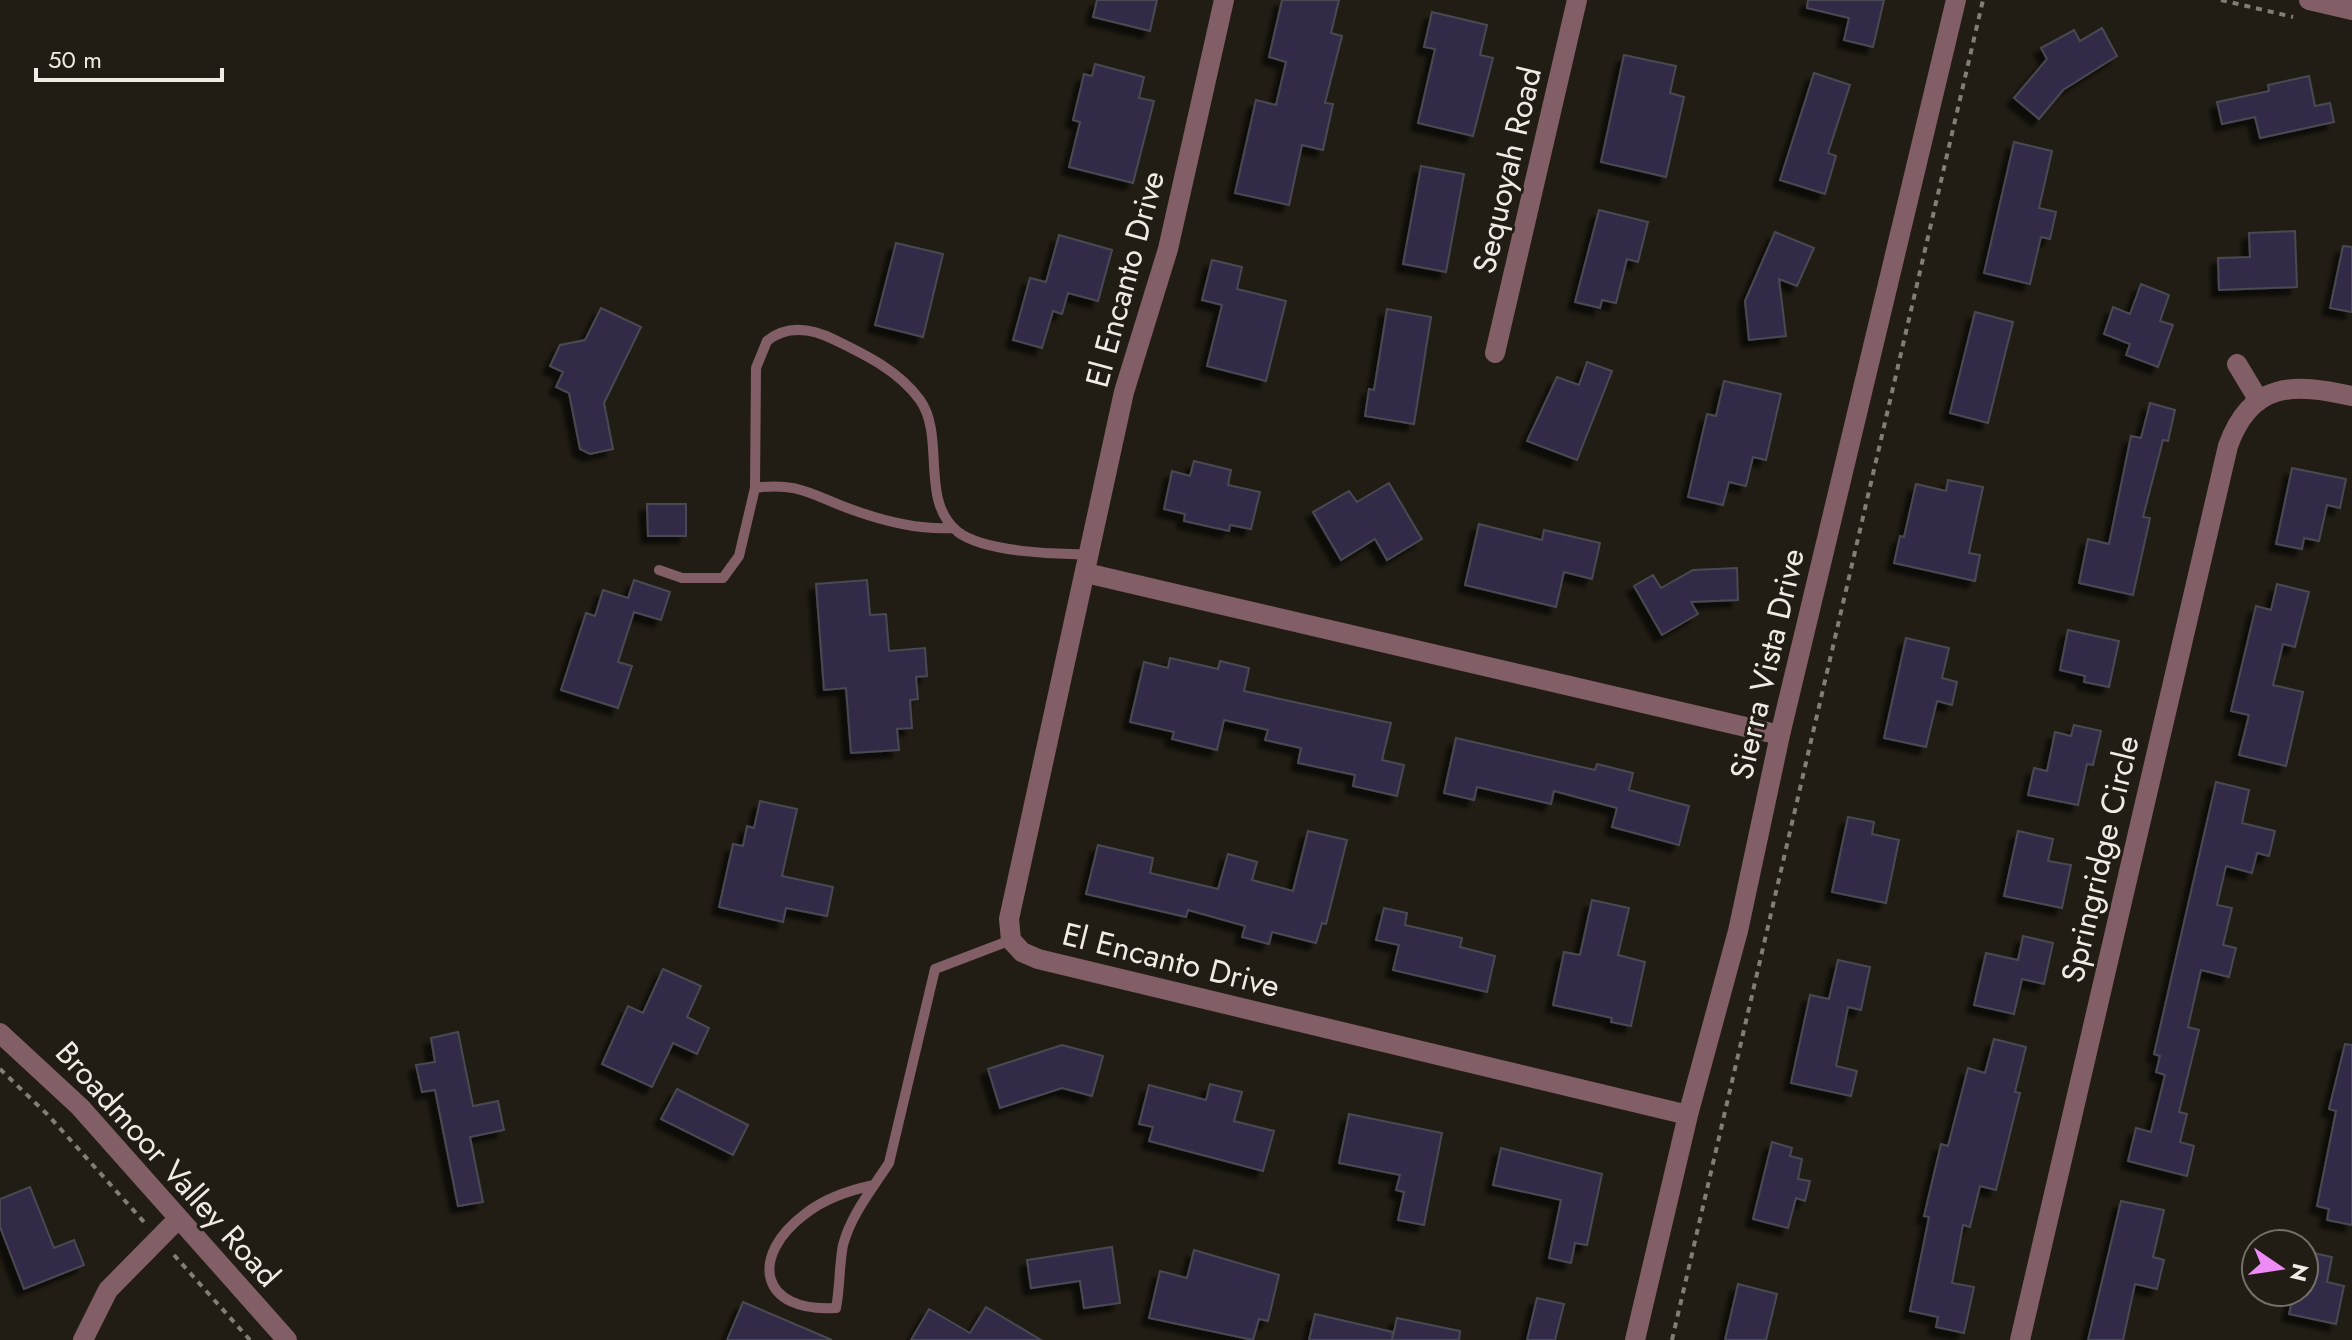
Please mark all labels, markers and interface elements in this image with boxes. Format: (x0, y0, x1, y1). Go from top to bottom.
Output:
scale bar (36, 32, 222, 82)
text: 50 m (48, 42, 102, 77)
street label: Sequoyah Road (1461, 62, 1553, 278)
street label: El Encanto Drive (1074, 166, 1176, 392)
street label: Sierra Vista Drive (1718, 544, 1816, 784)
street label: Springridge Circle (2049, 731, 2151, 987)
street label: El Encanto Drive (1058, 911, 1284, 1009)
street label: Broadmoor Valley Road (45, 1031, 291, 1297)
north arrow (2240, 1228, 2320, 1308)
text: N (2282, 1260, 2317, 1285)

